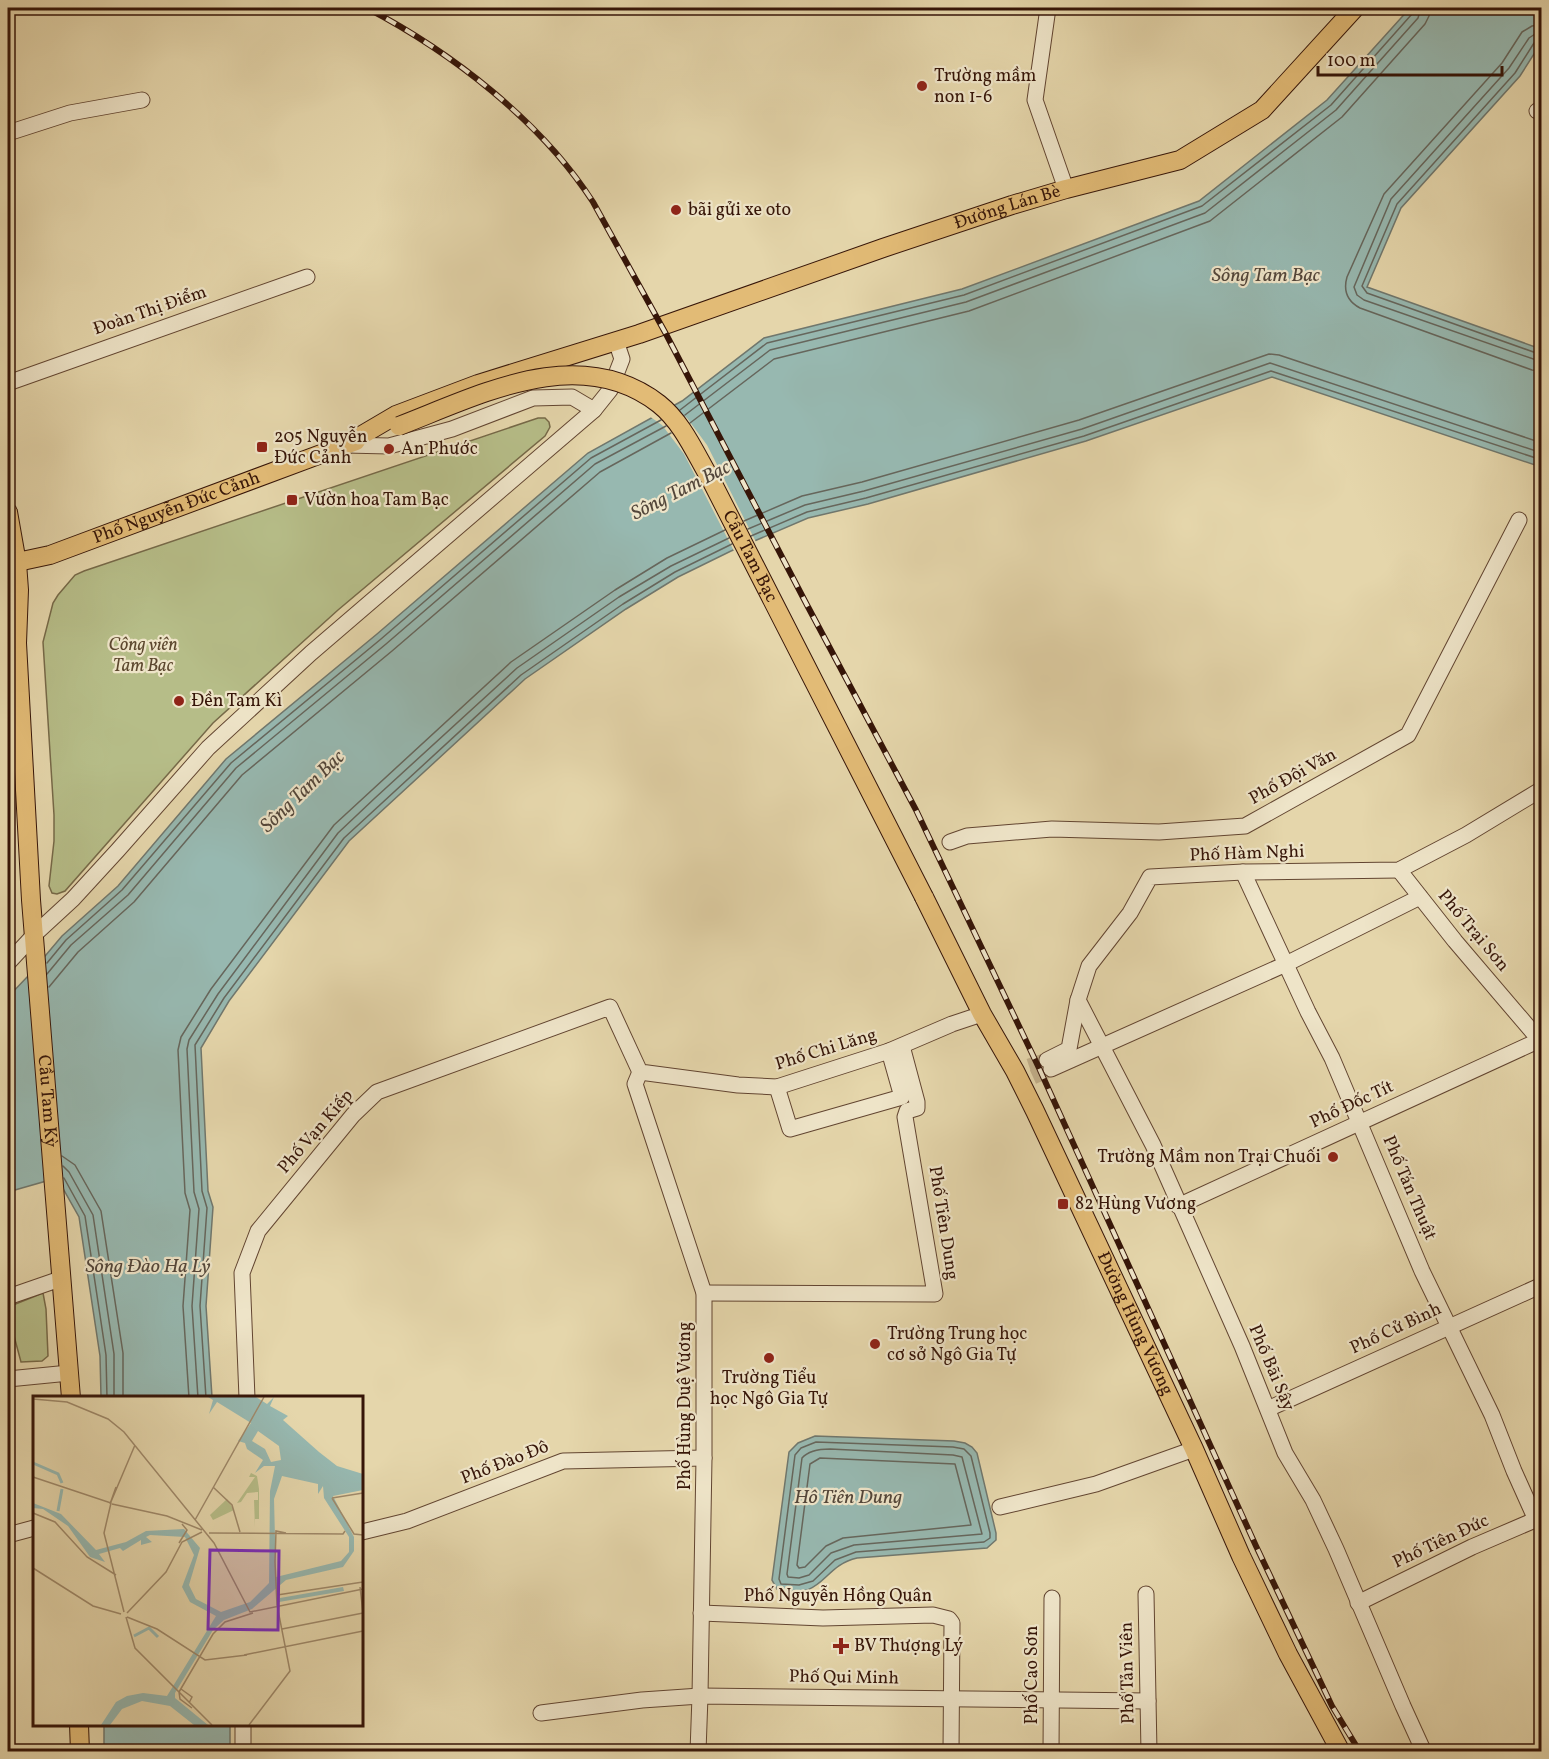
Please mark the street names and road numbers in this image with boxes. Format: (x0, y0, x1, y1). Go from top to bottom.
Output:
street label: Đường Lán Bè (951, 179, 1064, 236)
street label: Đoàn Thị Điểm (90, 280, 210, 342)
street label: Phố Nguyễn Đức Cảnh (89, 465, 264, 550)
street label: Cầu Tam Bạc (716, 506, 784, 607)
street label: Phố Đội Văn (1245, 743, 1342, 811)
street label: Phố Hàm Nghi (1189, 839, 1305, 869)
street label: Phố Trại Sơn (1431, 885, 1515, 978)
street label: Phố Chi Lăng (772, 1023, 880, 1077)
street label: Cầu Tam Kỳ (31, 1054, 63, 1148)
street label: Phố Đốc Tít (1306, 1075, 1398, 1135)
street label: Phố Vạn Kiếp (272, 1084, 360, 1180)
street label: Phố Tán Thuật (1376, 1132, 1442, 1244)
street label: Phố Tiên Dung (922, 1164, 964, 1282)
street label: Đường Hùng Vương (1090, 1248, 1179, 1399)
street label: Phố Cử Bình (1346, 1297, 1446, 1361)
street label: Phố Bãi Sậy (1242, 1321, 1301, 1415)
street label: Phố Hùng Duệ Vương (673, 1322, 698, 1490)
street label: Phố Đào Đô (457, 1435, 553, 1491)
street label: Phố Tiên Đức (1389, 1509, 1493, 1575)
street label: Phố Nguyễn Hồng Quân (744, 1584, 933, 1609)
street label: Phố Tản Viên (1115, 1621, 1141, 1724)
street label: Phố Cao Sơn (1020, 1625, 1045, 1725)
street label: Phố Qui Minh (789, 1665, 900, 1691)

